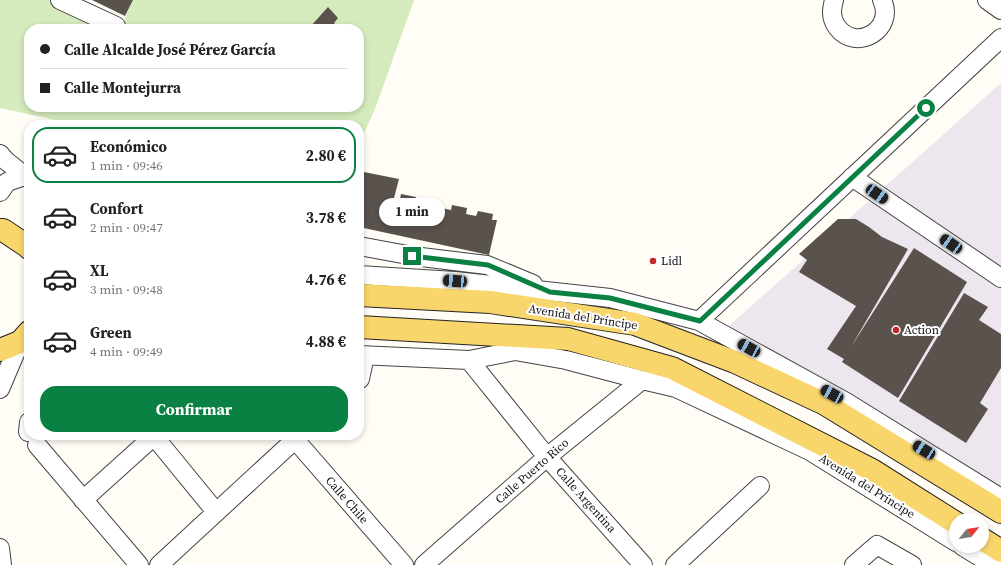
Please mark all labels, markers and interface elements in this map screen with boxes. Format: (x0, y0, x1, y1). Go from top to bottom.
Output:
text: Calle Alcalde José Pérez García (64, 39, 276, 60)
text: Calle Montejurra (64, 77, 181, 98)
route start (917, 99, 935, 117)
text: Económico (90, 136, 167, 157)
icon: car (42, 137, 78, 173)
text: 2.80 € (306, 145, 346, 166)
text: 1 min · 09:46 (90, 157, 163, 174)
car (864, 182, 890, 206)
text: Confort (90, 198, 143, 219)
callout: 1 min (379, 198, 445, 226)
icon: car (42, 199, 78, 235)
text: 1 min (395, 203, 429, 220)
text: 3.78 € (306, 207, 346, 228)
text: 2 min · 09:47 (90, 219, 163, 236)
car (938, 232, 964, 256)
route end (403, 247, 421, 265)
place label: Lidl (661, 253, 683, 269)
marker: Lidl (648, 256, 658, 266)
text: XL (90, 260, 109, 281)
icon: car (42, 261, 78, 297)
text: 4.76 € (306, 269, 346, 290)
car (443, 274, 467, 288)
text: 3 min · 09:48 (90, 281, 163, 298)
street label: Avenida del Príncipe (527, 300, 639, 334)
text: Green (90, 322, 132, 343)
place label: Action (904, 322, 939, 338)
icon: car (42, 323, 78, 359)
marker: Action (891, 325, 901, 335)
text: 4.88 € (306, 331, 346, 352)
car (736, 337, 762, 359)
text: 4 min · 09:49 (90, 343, 163, 360)
car (819, 383, 845, 405)
button: Confirmar (40, 386, 348, 432)
street label: Calle Puerto Rico (492, 434, 572, 507)
car (911, 439, 937, 461)
street label: Avenida del Príncipe (816, 450, 918, 522)
street label: Calle Argentina (552, 464, 620, 537)
street label: Calle Chile (322, 473, 372, 527)
north arrow (949, 513, 989, 553)
map controls (949, 513, 989, 553)

